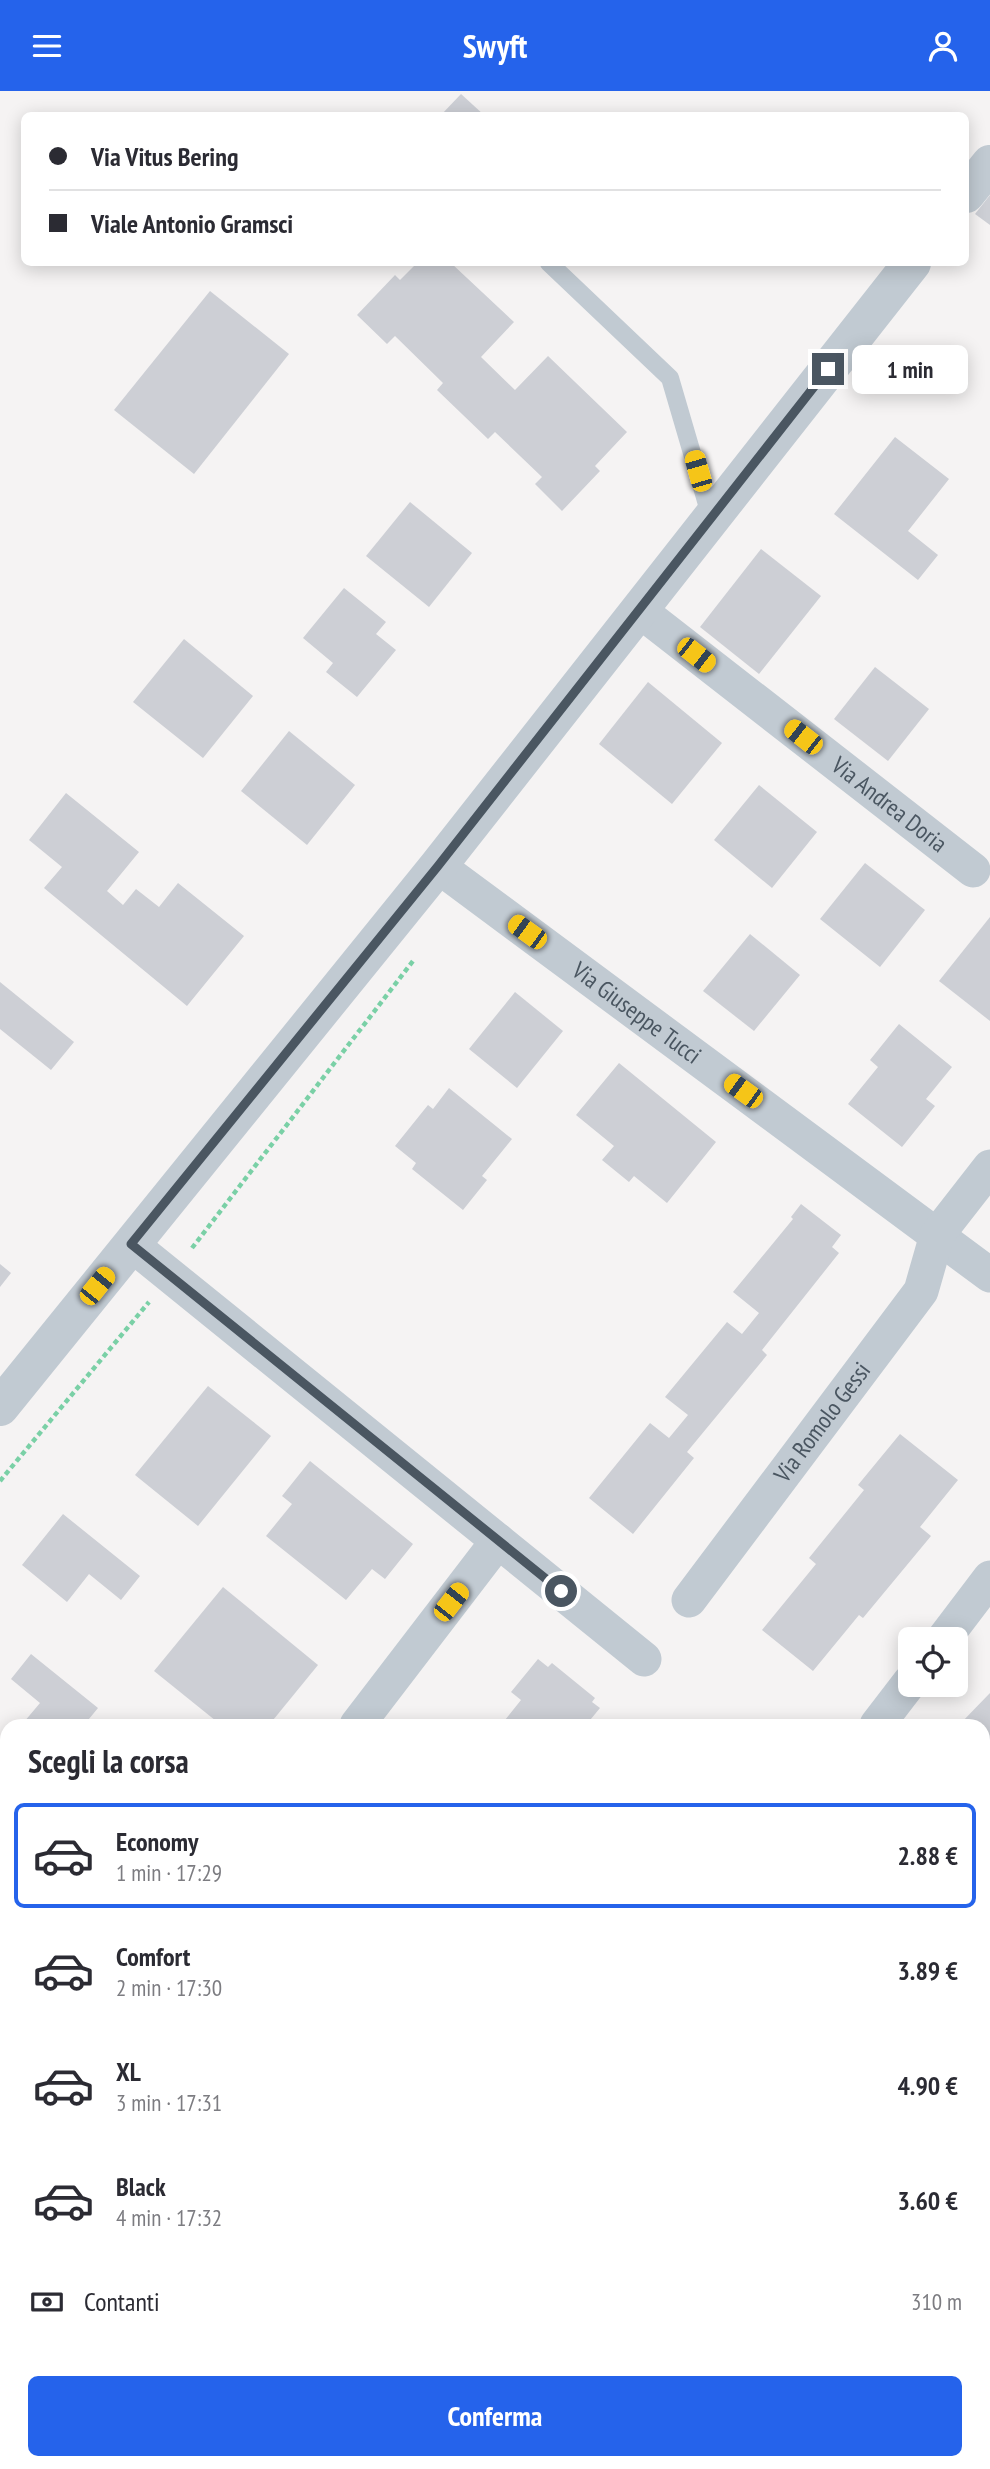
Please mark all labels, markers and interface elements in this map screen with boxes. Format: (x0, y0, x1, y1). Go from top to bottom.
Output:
text: Swyft (463, 25, 527, 67)
icon: menu (28, 27, 66, 65)
icon: person (924, 27, 962, 65)
text: Via Vitus Bering (91, 140, 238, 173)
text: Viale Antonio Gramsci (91, 207, 293, 240)
callout: 1 min (852, 345, 968, 393)
route end (812, 353, 844, 385)
text: 1 min (887, 355, 933, 384)
car (683, 448, 714, 494)
car (673, 634, 720, 676)
car (780, 716, 827, 758)
street label: Via Andrea Doria (825, 749, 954, 859)
car (504, 911, 551, 953)
street label: Via Giuseppe Tucci (565, 954, 707, 1071)
car (720, 1070, 767, 1112)
car (76, 1263, 119, 1309)
street label: Via Romolo Gessi (766, 1356, 877, 1489)
route start (545, 1575, 577, 1607)
car (430, 1579, 473, 1625)
map controls (898, 1627, 968, 1697)
button: locate (898, 1627, 968, 1697)
text: Scegli la corsa (28, 1740, 189, 1782)
icon: car (32, 1824, 95, 1887)
text: Economy (116, 1825, 198, 1858)
text: 2.88 € (897, 1839, 958, 1872)
text: 1 min · 17:29 (116, 1858, 222, 1887)
icon: car (32, 1939, 95, 2002)
text: Comfort (116, 1940, 190, 1973)
text: 3.89 € (897, 1954, 958, 1987)
text: 2 min · 17:30 (116, 1973, 222, 2002)
icon: car (32, 2054, 95, 2117)
text: XL (116, 2055, 141, 2088)
text: 4.90 € (897, 2069, 958, 2102)
text: 3 min · 17:31 (116, 2088, 222, 2117)
icon: car (32, 2169, 95, 2232)
text: Black (116, 2170, 166, 2203)
text: 3.60 € (897, 2184, 958, 2217)
text: 4 min · 17:32 (116, 2203, 222, 2232)
icon: cash (28, 2283, 66, 2321)
text: Contanti (84, 2285, 160, 2318)
text: 310 m (911, 2287, 962, 2316)
button: Conferma (28, 2376, 962, 2456)

